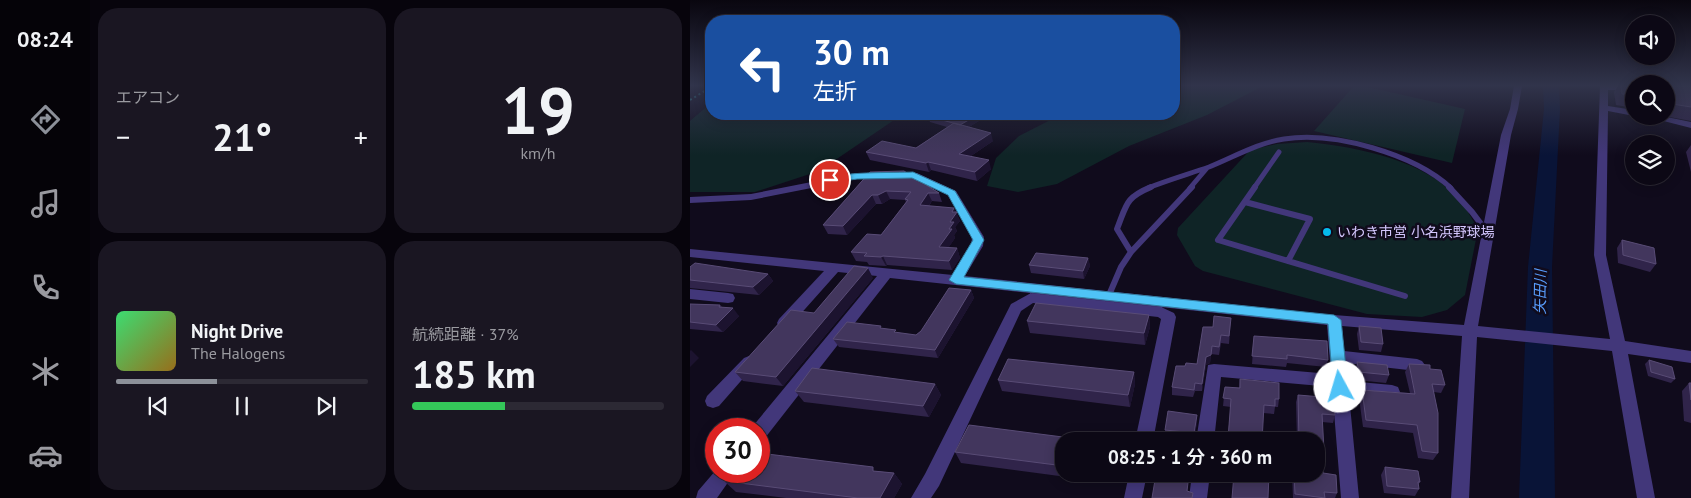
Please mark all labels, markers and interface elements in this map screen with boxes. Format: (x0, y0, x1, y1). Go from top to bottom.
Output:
map controls (1625, 15, 1675, 185)
button: sound (1625, 15, 1675, 65)
text: 08:24 (17, 25, 73, 53)
text: 30 m (813, 29, 890, 75)
icon: left (730, 35, 795, 100)
text: 19 (501, 68, 575, 152)
button: search (1625, 75, 1675, 125)
text: 左折 (813, 77, 857, 105)
text: エアコン (116, 87, 180, 107)
icon: directions (28, 102, 63, 137)
text: 21° (212, 112, 272, 161)
text: − (116, 118, 130, 155)
text: + (354, 118, 368, 155)
button: layers (1625, 135, 1675, 185)
text: km/h (520, 143, 556, 163)
pin (809, 159, 851, 201)
icon: arrive (816, 166, 844, 194)
icon: music (28, 186, 63, 221)
place label: いわき市営 小名浜野球場 (1337, 223, 1495, 241)
marker: いわき市営 小名浜野球場 (1321, 226, 1333, 238)
water label: 矢田川 (1530, 267, 1550, 315)
icon: phone (28, 270, 63, 305)
text: Night Drive (191, 319, 283, 343)
text: 航続距離 · 37% (412, 324, 519, 344)
text: The Halogens (191, 343, 285, 363)
text: 185 km (412, 349, 536, 398)
icon: climate (28, 354, 63, 389)
position arrow (1313, 360, 1365, 412)
icon: previous (144, 392, 172, 420)
icon: pause (228, 392, 256, 420)
icon: next (312, 392, 340, 420)
speed limit sign: 30 (705, 418, 770, 483)
icon: car (28, 438, 63, 473)
text: 08:25 · 1 分 · 360 m (1108, 445, 1272, 469)

